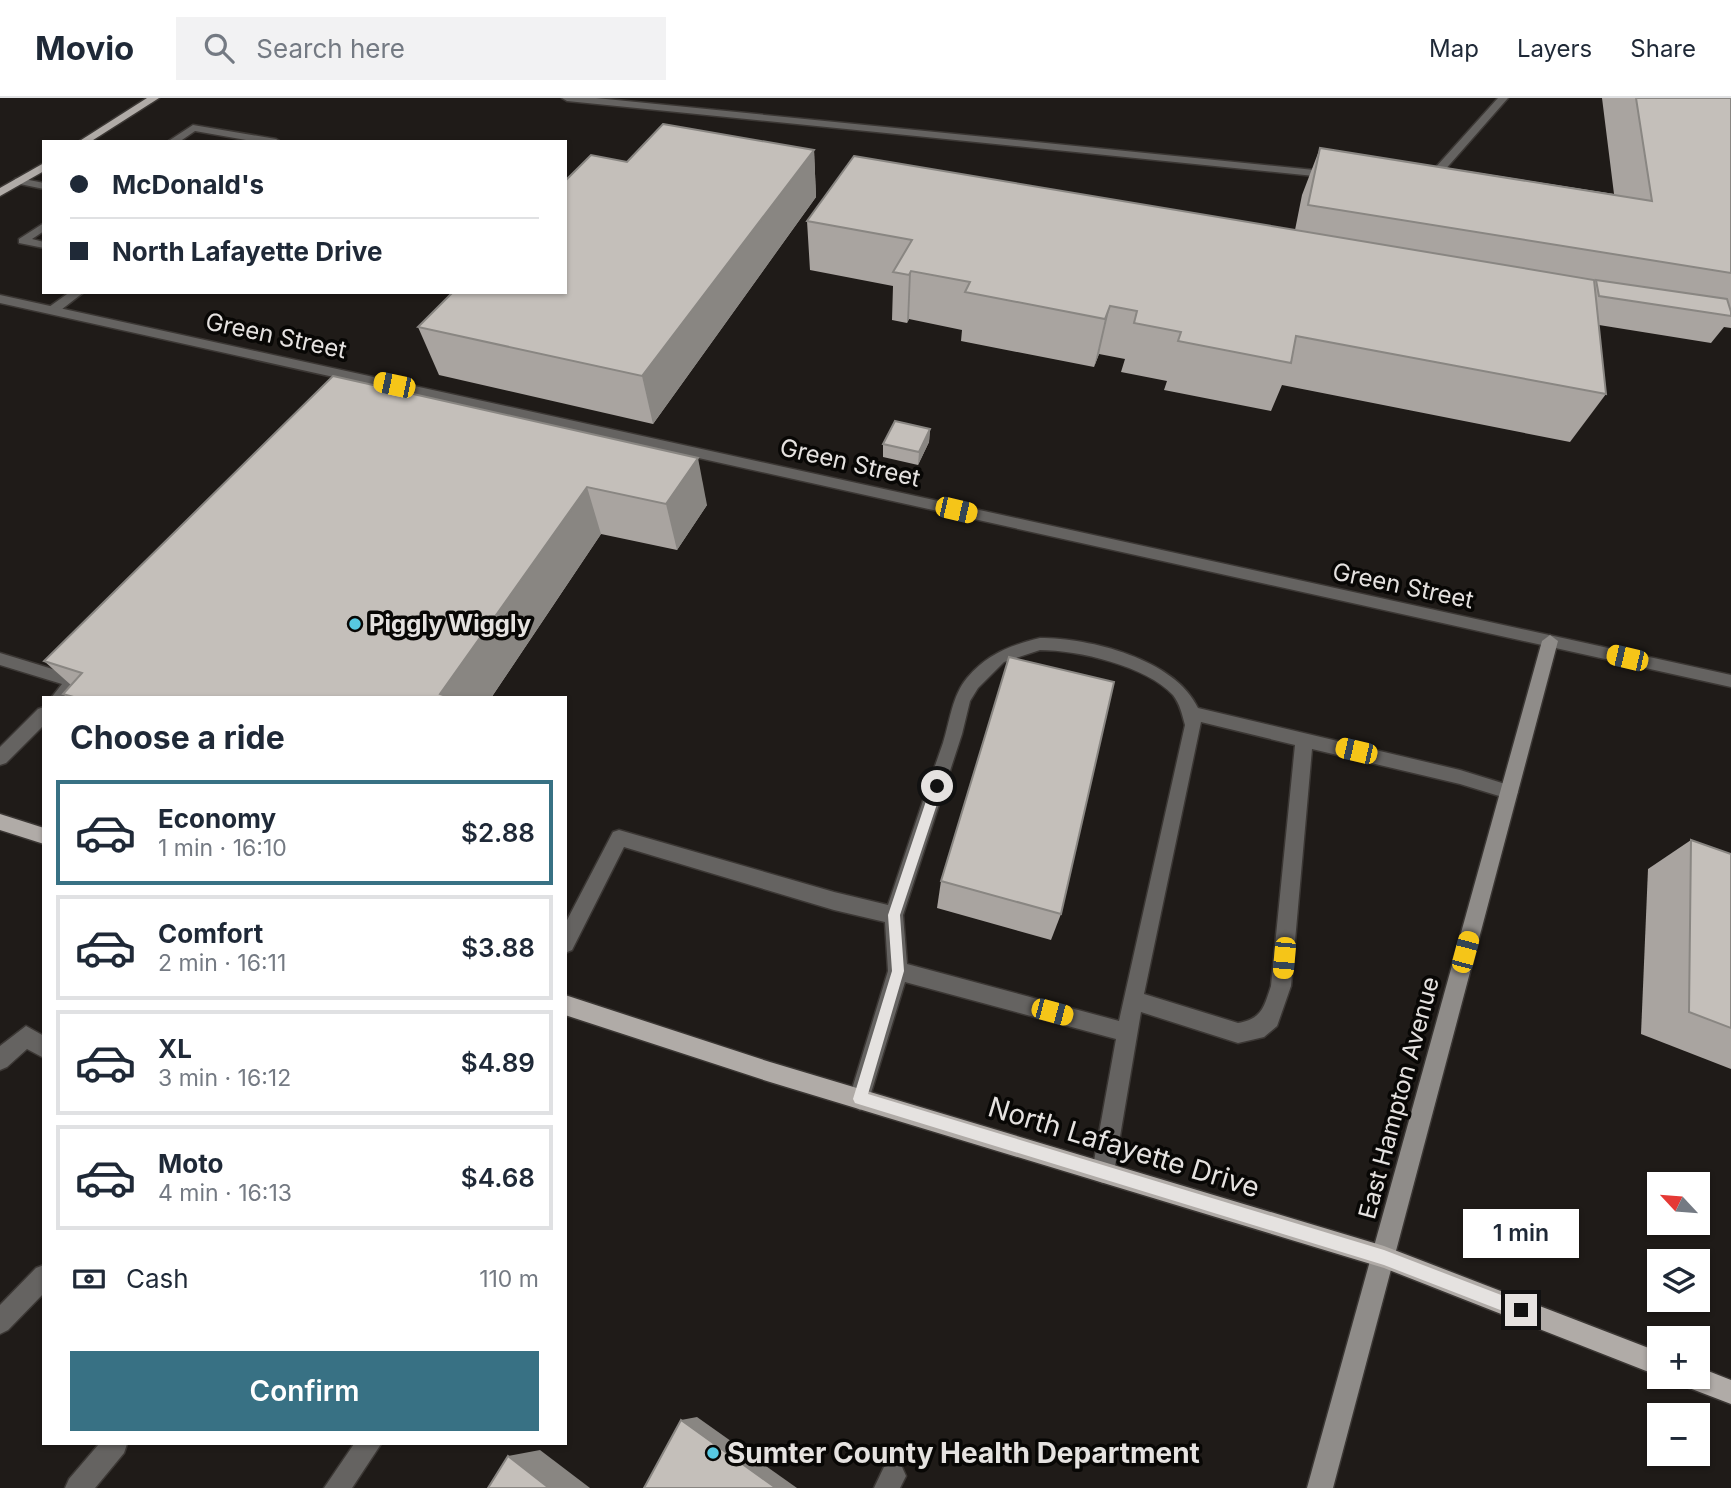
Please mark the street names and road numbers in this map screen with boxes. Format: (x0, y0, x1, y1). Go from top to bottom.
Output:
street label: Green Street (203, 306, 349, 365)
street label: Green Street (777, 432, 923, 493)
street label: Green Street (1330, 556, 1476, 615)
street label: East Hampton Avenue (1352, 974, 1445, 1222)
street label: North Lafayette Drive (984, 1090, 1264, 1204)

